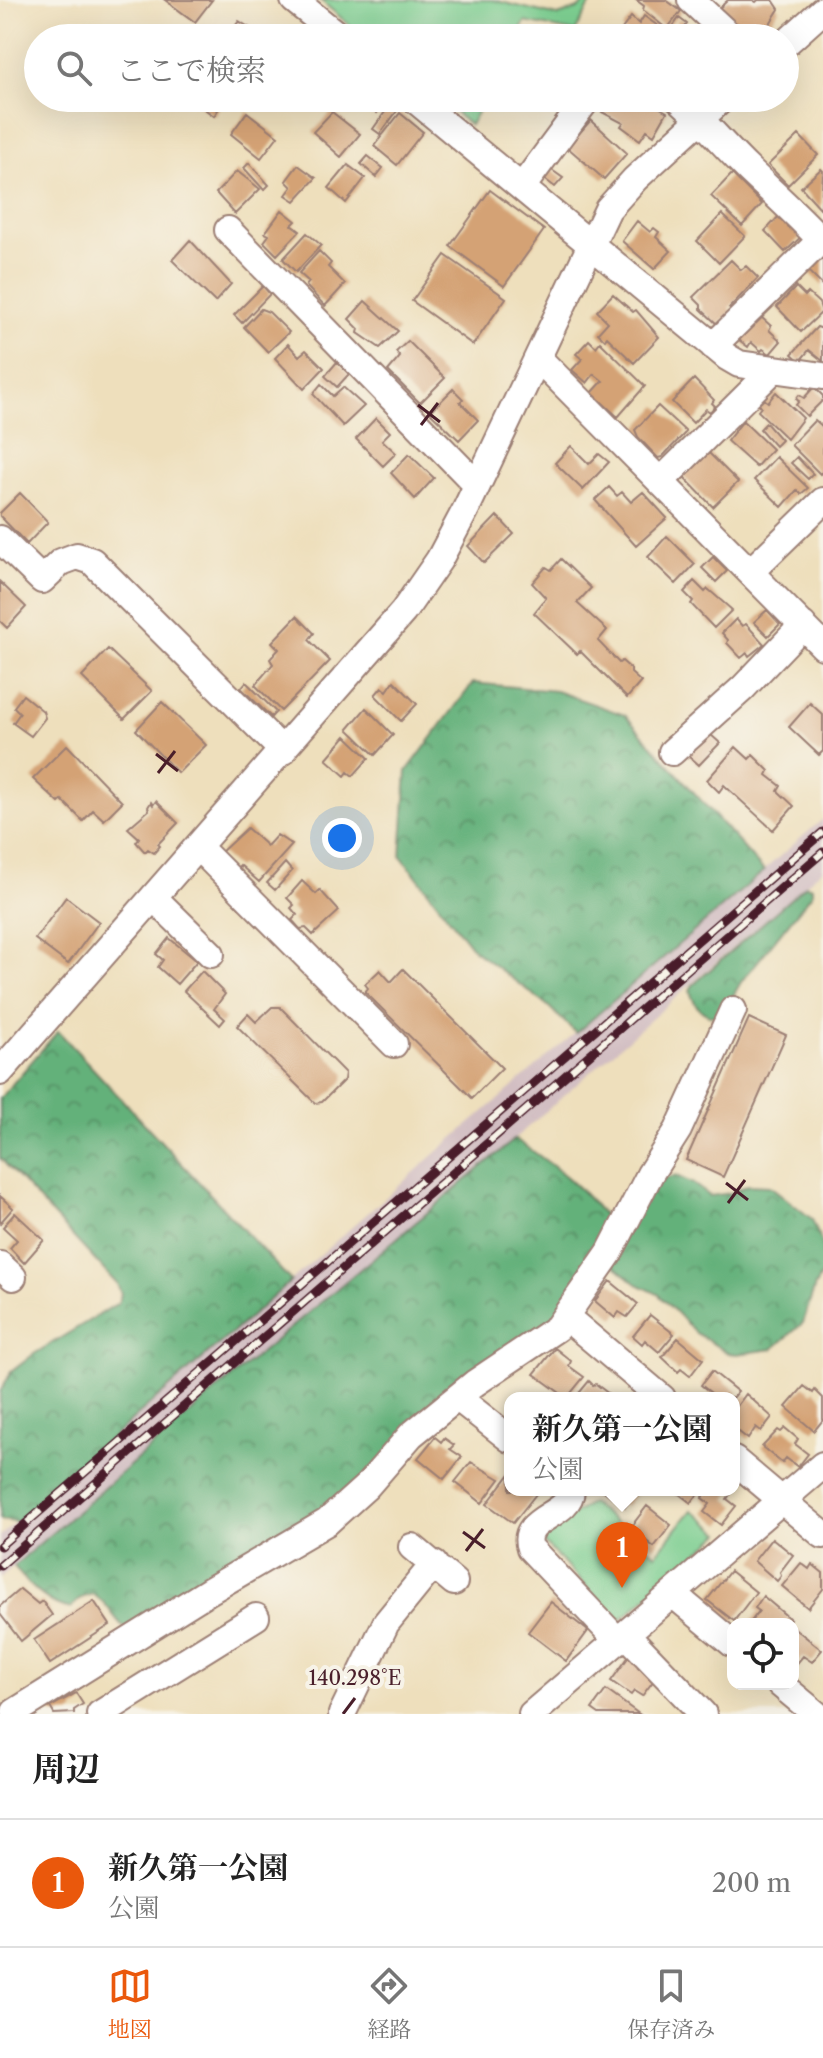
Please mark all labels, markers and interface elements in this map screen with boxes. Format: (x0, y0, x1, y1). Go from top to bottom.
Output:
search box (24, 24, 799, 112)
icon: search (52, 46, 96, 90)
text: ここで検索 (116, 52, 266, 89)
your location (322, 818, 362, 858)
popup (504, 1392, 740, 1496)
text: 新久第一公園 (532, 1410, 712, 1447)
text: 公園 (532, 1453, 584, 1485)
pin: 1 (596, 1522, 648, 1588)
map controls (727, 1618, 799, 1690)
button: locate (727, 1618, 799, 1690)
text: 140.298°E (308, 1666, 402, 1690)
text: 周辺 (32, 1748, 100, 1790)
text: 新久第一公園 (108, 1849, 288, 1886)
text: 1 (52, 1867, 64, 1899)
text: 200 m (712, 1867, 791, 1899)
text: 公園 (108, 1892, 160, 1924)
tab: 地図 (108, 1964, 152, 2043)
tab: 経路 (367, 1964, 411, 2043)
tab: 保存済み (627, 1964, 715, 2043)

